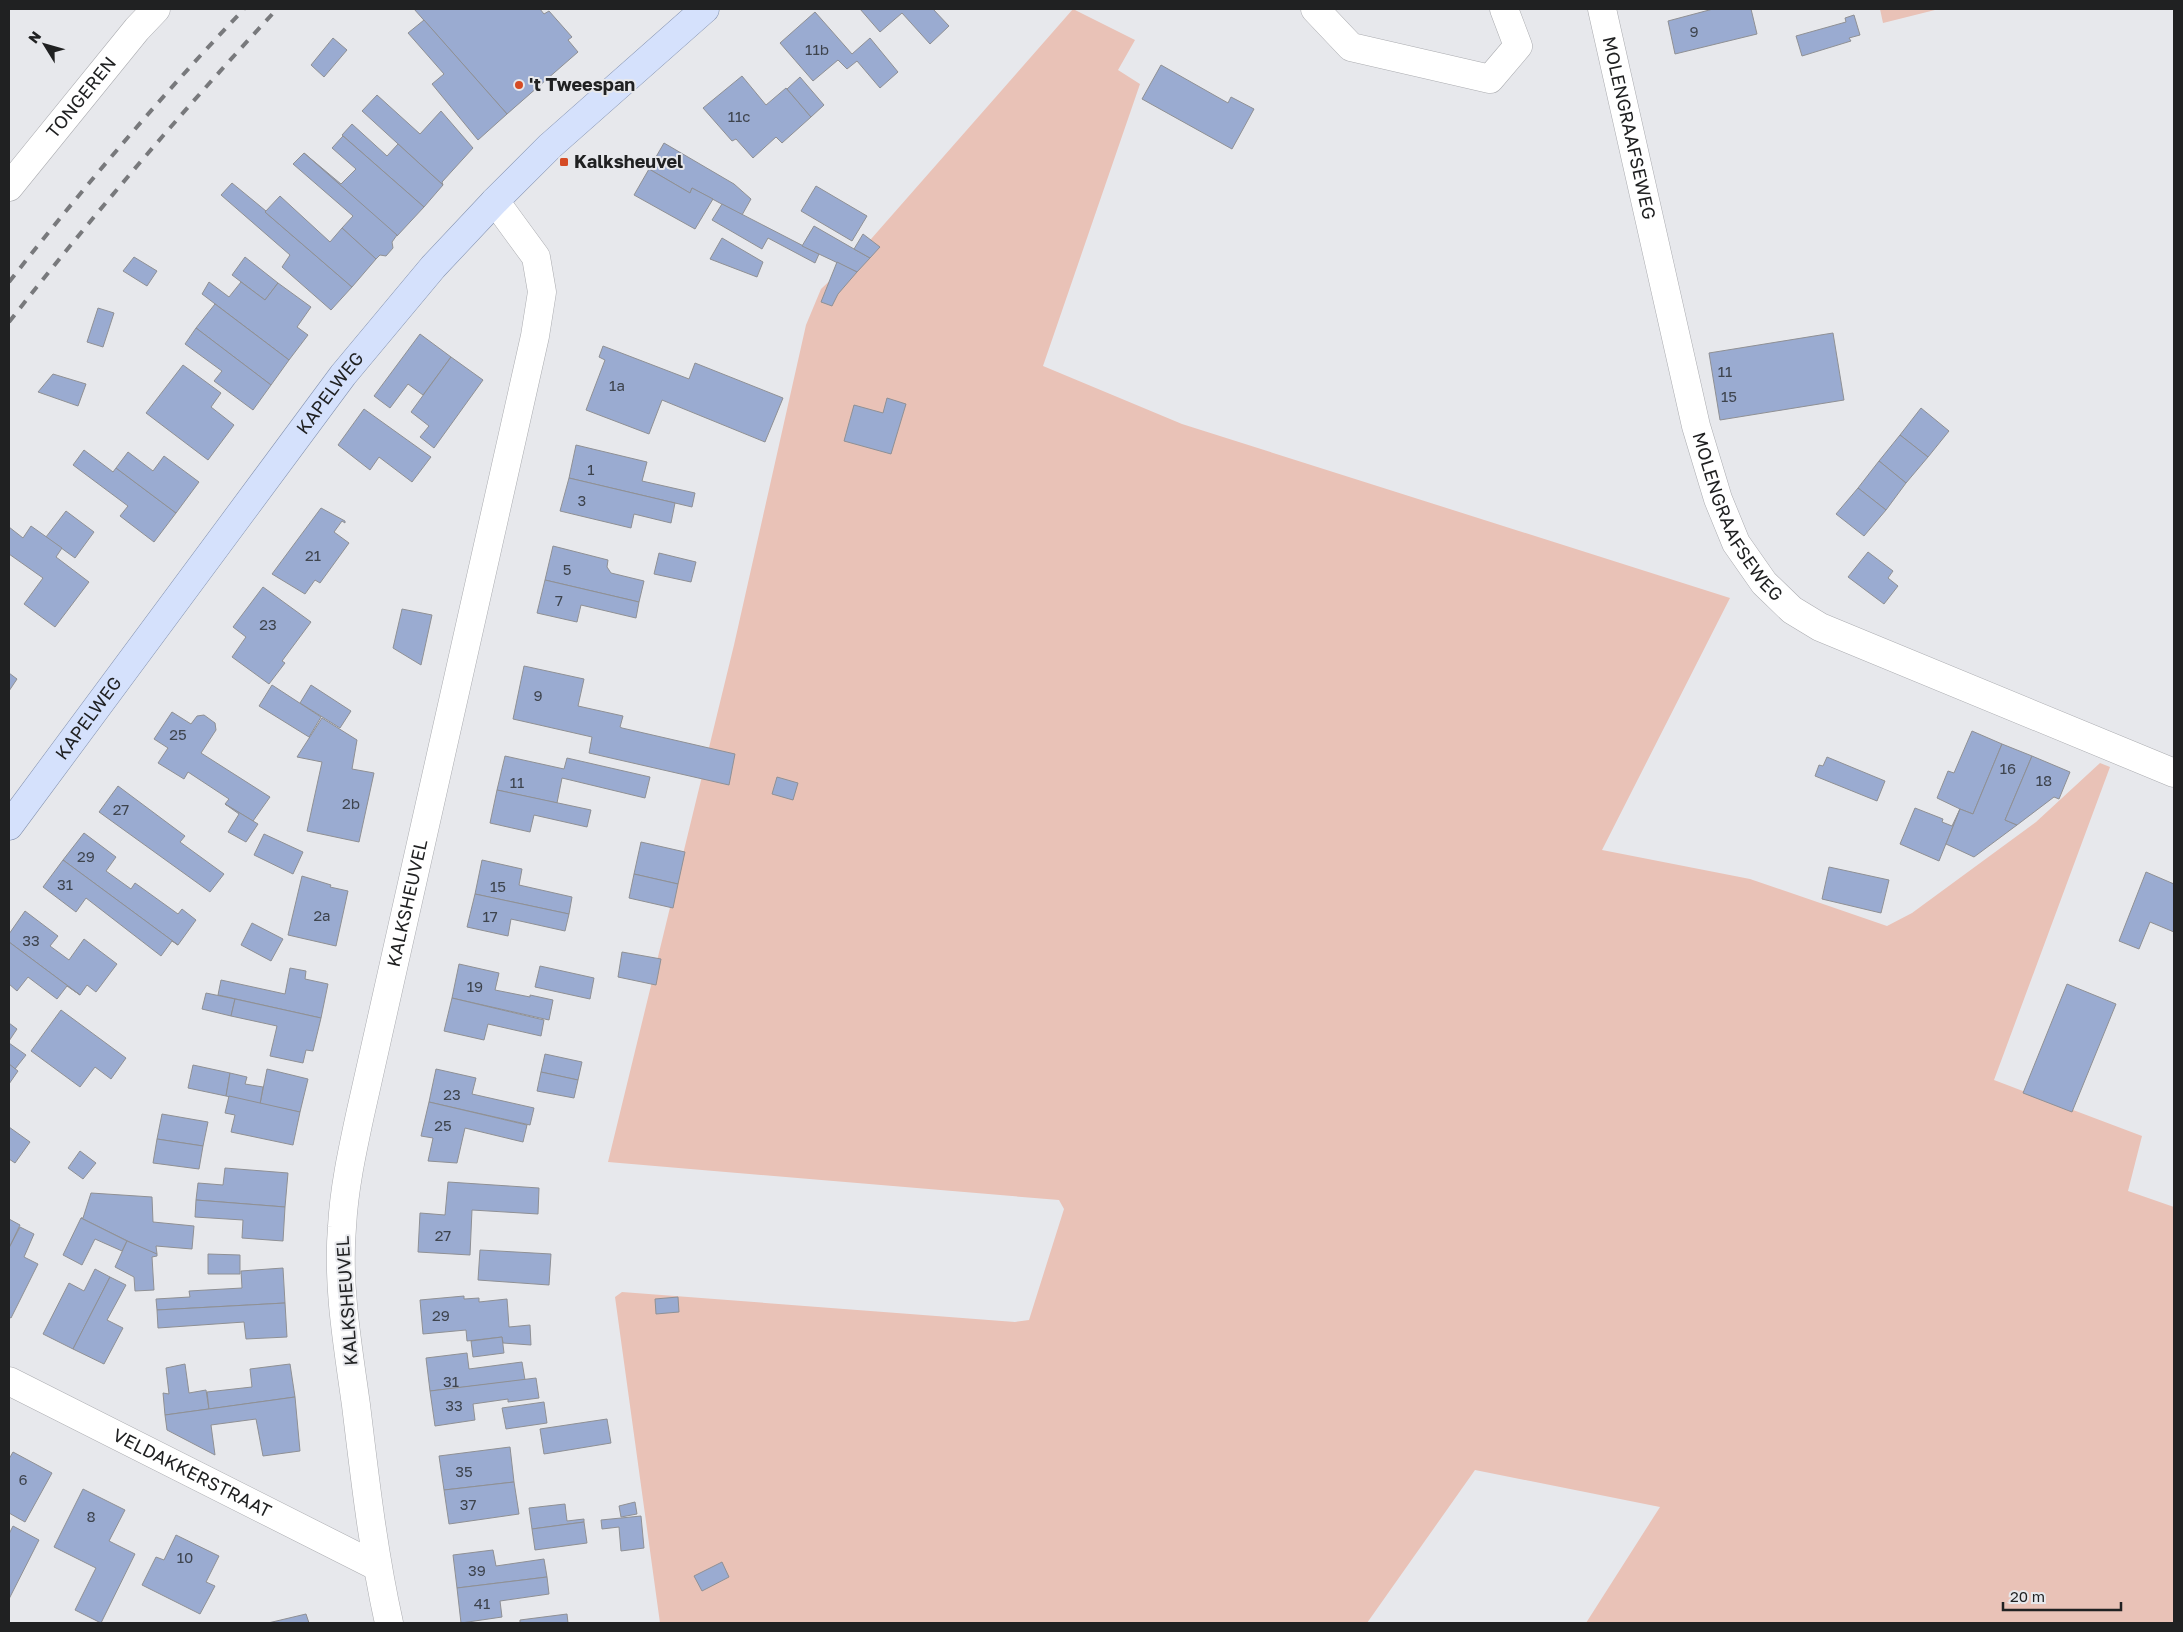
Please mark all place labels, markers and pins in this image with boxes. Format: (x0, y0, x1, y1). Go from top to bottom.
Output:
place label: 't Tweespan (529, 73, 635, 95)
marker: 't Tweespan (513, 79, 525, 91)
place label: Kalksheuvel (574, 150, 683, 172)
marker: Kalksheuvel (558, 156, 570, 168)

